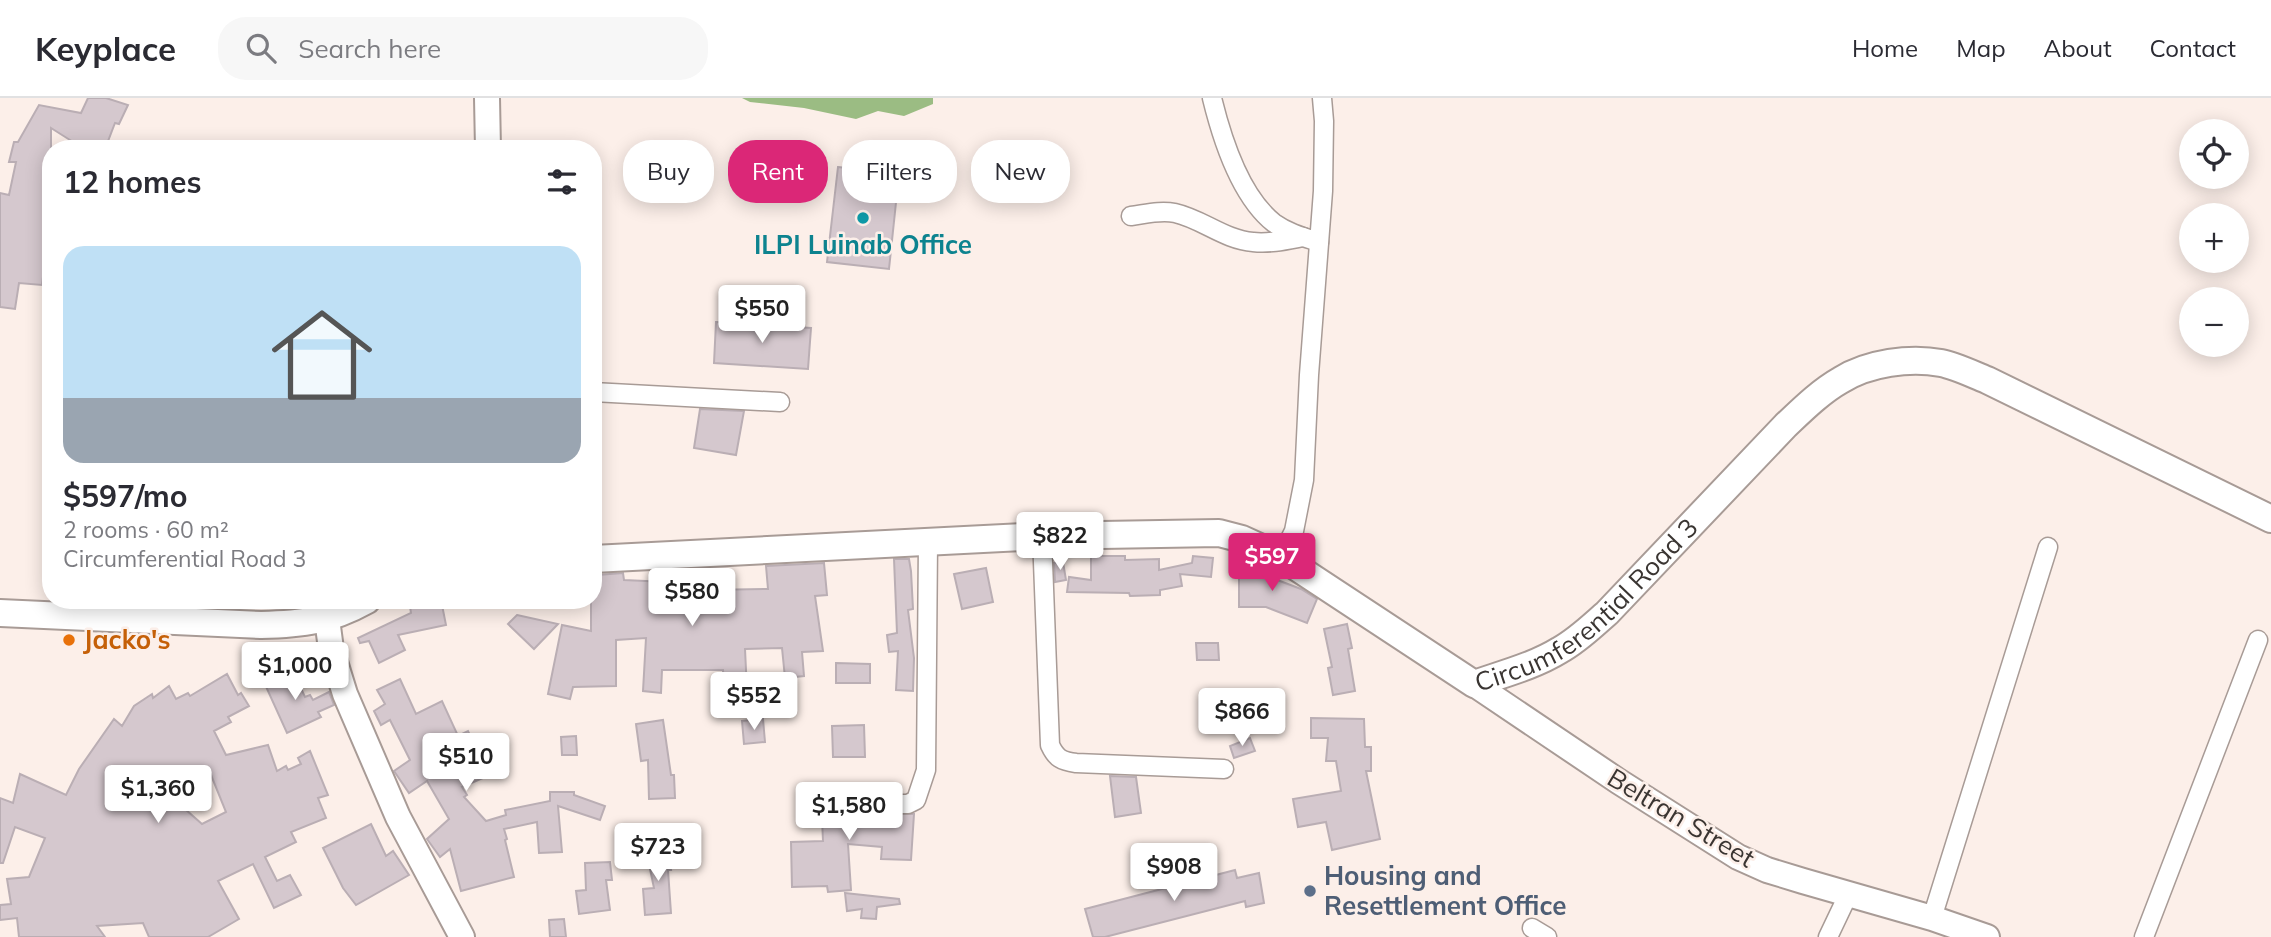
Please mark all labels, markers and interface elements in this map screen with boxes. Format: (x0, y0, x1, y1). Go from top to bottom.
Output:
search box (218, 17, 708, 80)
text: Keyplace (35, 28, 176, 69)
icon: search (242, 29, 280, 67)
text: Search here (298, 32, 441, 65)
text: Home (1852, 33, 1918, 63)
text: Map (1956, 33, 2006, 63)
text: About (2044, 33, 2112, 63)
text: Contact (2150, 33, 2236, 63)
map controls (2179, 119, 2249, 357)
button: locate (2179, 119, 2249, 189)
chip: Buy (623, 140, 714, 203)
chip: Rent (728, 140, 828, 203)
chip: Filters (842, 140, 957, 203)
chip: New (971, 140, 1070, 203)
text: 12 homes (63, 163, 202, 201)
icon: filters (543, 163, 581, 201)
button: + (2179, 203, 2249, 273)
marker: ILPI Luinab Office (855, 210, 871, 226)
place label: ILPI Luinab Office (754, 228, 972, 261)
pin: $550 (721, 286, 803, 345)
button: − (2179, 287, 2249, 357)
icon: home (259, 292, 385, 418)
text: $550 (734, 293, 790, 322)
text: $597/mo (63, 477, 187, 515)
street label: Circumferential Road 3 (1470, 511, 1705, 699)
pin: $822 (1019, 512, 1101, 572)
text: 2 rooms · 60 m² (63, 515, 229, 544)
text: $822 (1032, 520, 1088, 549)
pin: $597 (1231, 533, 1313, 593)
text: $597 (1244, 541, 1300, 570)
text: Circumferential Road 3 (63, 544, 306, 573)
pin: $580 (651, 568, 733, 628)
text: $580 (664, 576, 720, 605)
place label: Jacko's (83, 623, 170, 656)
marker: Jacko's (61, 632, 77, 648)
pin: $1,000 (238, 642, 352, 702)
text: $1,000 (258, 650, 332, 679)
pin: $552 (713, 672, 795, 732)
text: $552 (726, 680, 782, 709)
pin: $866 (1201, 688, 1283, 748)
text: $866 (1214, 696, 1270, 725)
pin: $510 (425, 734, 507, 793)
text: $510 (438, 741, 494, 770)
street label: Beltran Street (1602, 761, 1761, 874)
pin: $1,360 (101, 766, 215, 825)
text: $1,360 (121, 773, 195, 802)
pin: $1,580 (792, 782, 906, 842)
text: $1,580 (812, 790, 886, 819)
pin: $723 (617, 824, 699, 883)
text: $723 (630, 831, 686, 860)
pin: $908 (1133, 844, 1215, 903)
text: $908 (1146, 851, 1202, 880)
place label: Housing and Resettlement Office (1324, 859, 1567, 922)
marker: Housing and Resettlement Office (1302, 883, 1318, 899)

